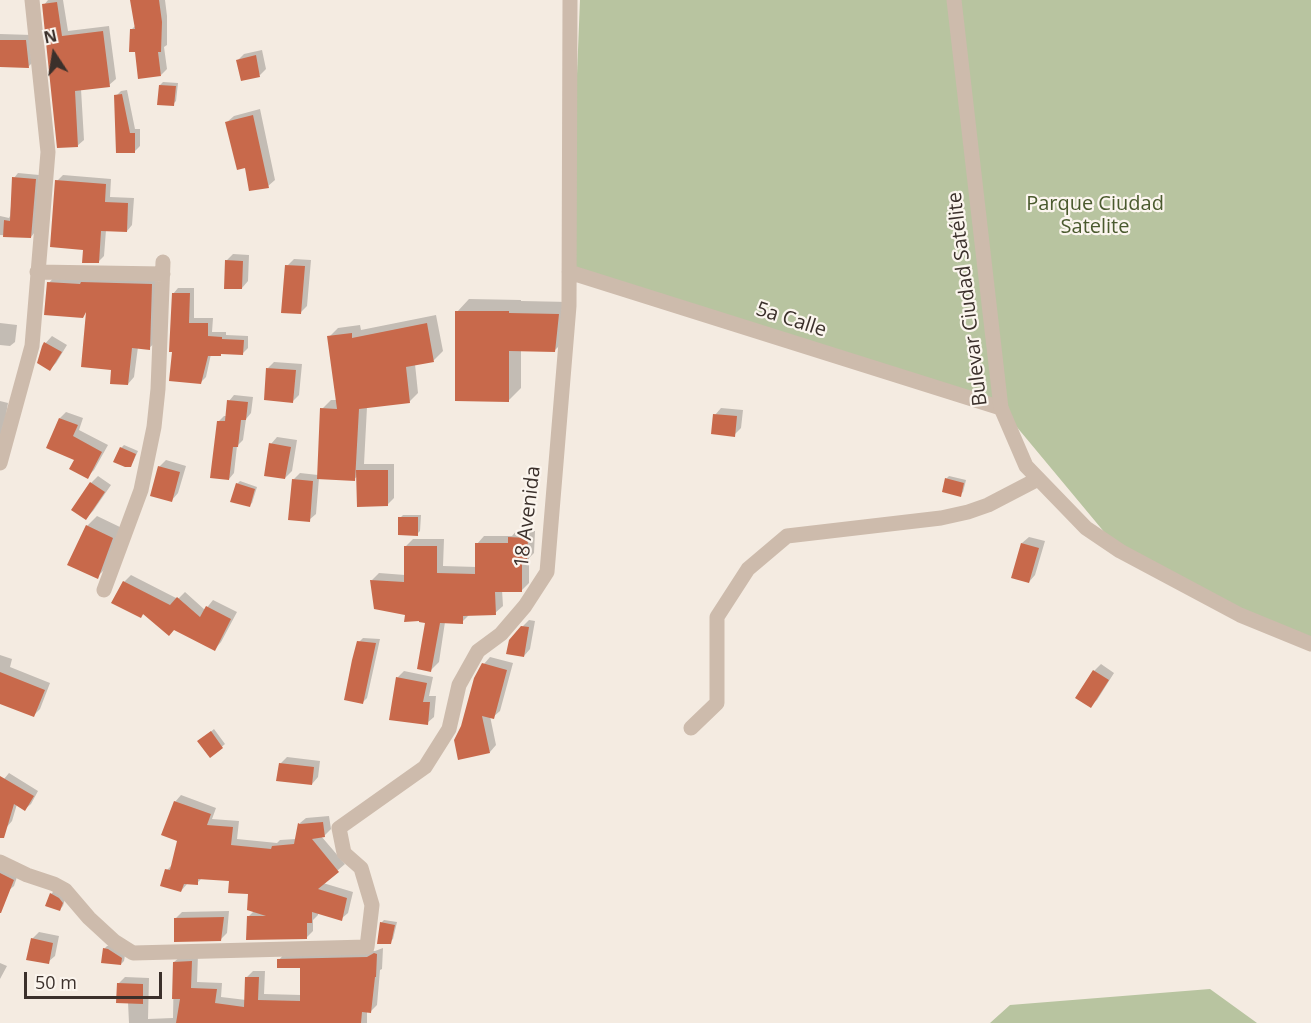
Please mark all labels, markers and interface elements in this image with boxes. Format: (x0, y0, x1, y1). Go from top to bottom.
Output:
north arrow (24, 24, 84, 84)
text: N (42, 24, 59, 49)
street label: Bulevar Ciudad Satélite (943, 191, 993, 407)
park label: Parque Ciudad Satelite (1026, 192, 1164, 239)
street label: 5a Calle (753, 297, 829, 343)
street label: 18 Avenida (510, 465, 546, 569)
scale bar (27, 960, 165, 998)
text: 50 m (35, 970, 77, 994)

